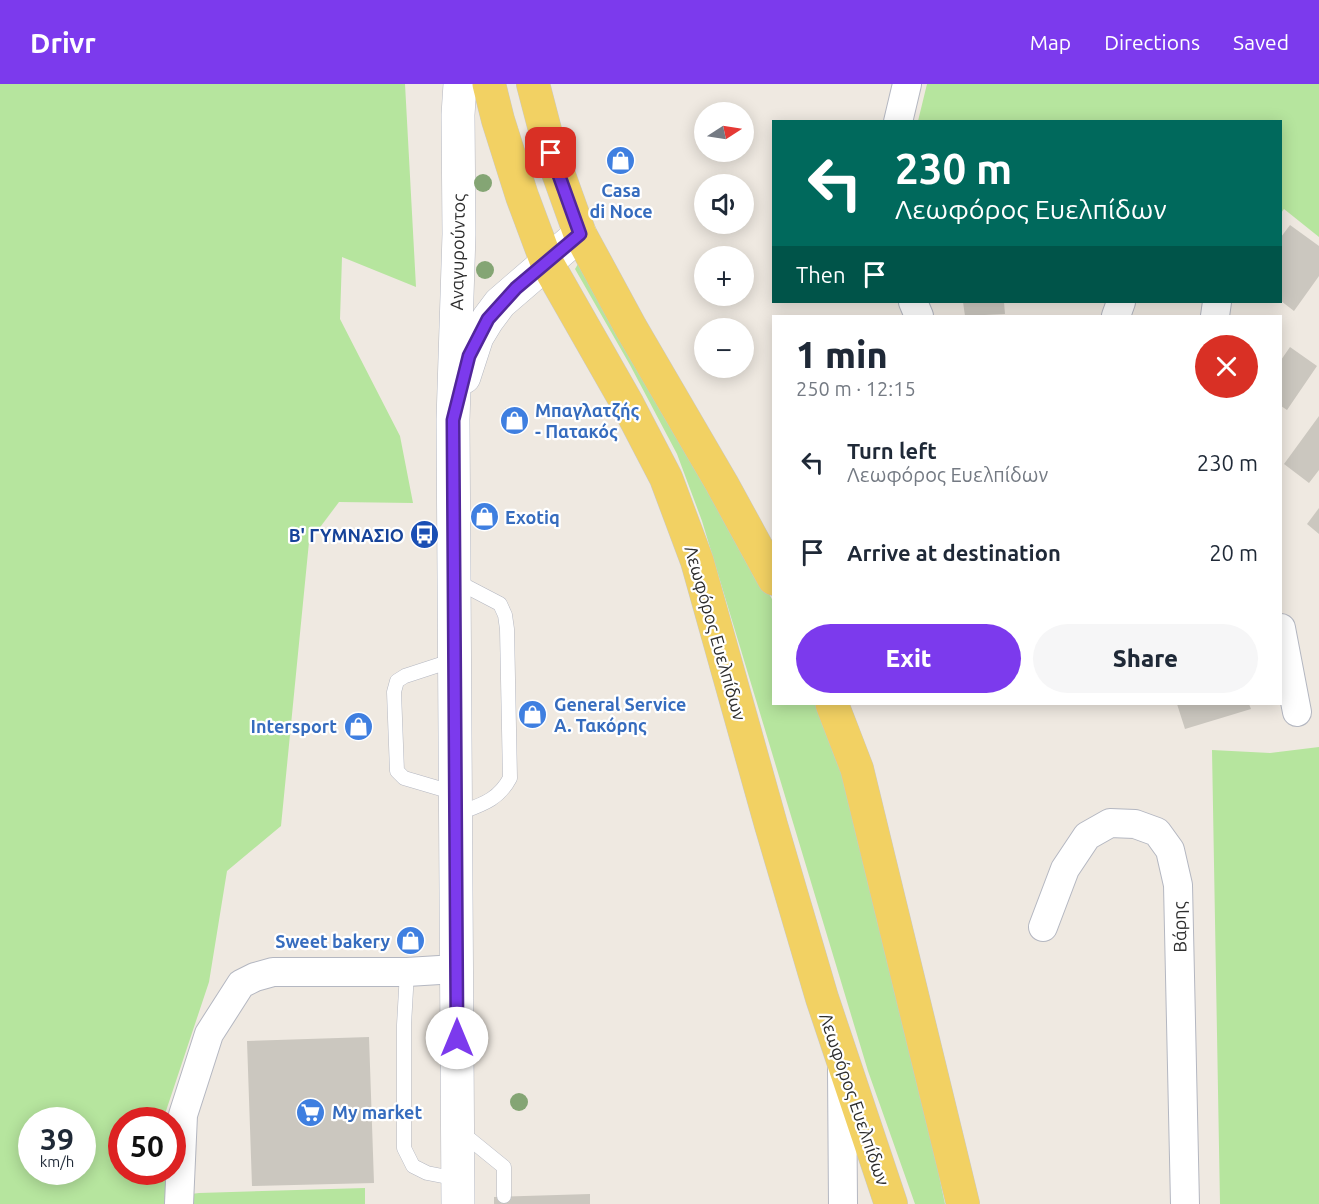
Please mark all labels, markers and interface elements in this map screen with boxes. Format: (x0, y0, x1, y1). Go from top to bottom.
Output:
text: Drivr (30, 27, 96, 58)
text: Map (1030, 30, 1071, 54)
text: Directions (1104, 30, 1200, 54)
text: Saved (1233, 30, 1289, 54)
north arrow (694, 102, 754, 162)
map controls (694, 102, 754, 378)
pin (525, 127, 576, 178)
icon: arrive (534, 136, 567, 169)
icon: left (796, 144, 874, 222)
shop icon: Casa di Noce (605, 145, 637, 177)
text: 230 m (895, 145, 1012, 192)
button: sound (694, 174, 754, 234)
place label: Casa di Noce (589, 180, 653, 221)
street label: Αναγυρούντος (446, 193, 469, 311)
text: Λεωφόρος Ευελπίδων (895, 194, 1166, 224)
button: + (694, 246, 754, 306)
icon: arrive (858, 258, 891, 291)
text: Then (796, 262, 846, 287)
button: − (694, 318, 754, 378)
text: 1 min (796, 334, 888, 375)
button: close (1195, 335, 1258, 398)
text: 250 m · 12:15 (796, 377, 916, 400)
place label: Μπαγλατζής - Πατακός (535, 400, 640, 442)
shop icon: Μπαγλατζής - Πατακός (498, 404, 530, 436)
text: Turn left (847, 438, 937, 463)
icon: left (796, 446, 829, 479)
text: 230 m (1197, 450, 1258, 475)
text: Λεωφόρος Ευελπίδων (847, 463, 1048, 486)
shop icon: Exotiq (468, 501, 500, 533)
place label: Exotiq (505, 507, 560, 527)
bus stop icon: Β' ΓΥΜΝΑΣΙΟ (409, 519, 441, 551)
place label: Β' ΓΥΜΝΑΣΙΟ (289, 525, 404, 545)
icon: arrive (796, 536, 829, 569)
text: Arrive at destination (847, 540, 1061, 565)
text: 20 m (1209, 540, 1258, 565)
street label: Λεωφόρος Ευελπίδων (680, 543, 751, 723)
button: Exit (796, 624, 1021, 693)
button: Share (1033, 624, 1258, 693)
place label: General Service Α. Τακόρης (554, 694, 686, 736)
shop icon: General Service Α. Τακόρης (517, 698, 549, 730)
shop icon: Intersport (342, 710, 374, 742)
place label: Intersport (251, 716, 337, 736)
street label: Βάρης (1169, 901, 1190, 953)
shop icon: Sweet bakery (395, 925, 427, 957)
place label: Sweet bakery (275, 931, 390, 951)
position arrow (425, 1006, 489, 1070)
street label: Λεωφόρος Ευελπίδων (815, 1010, 894, 1188)
supermarket icon: My market (295, 1096, 327, 1128)
place label: My market (332, 1102, 422, 1122)
speed limit sign: 50 (108, 1107, 186, 1185)
text: 39 (40, 1122, 74, 1156)
text: km/h (40, 1153, 74, 1170)

